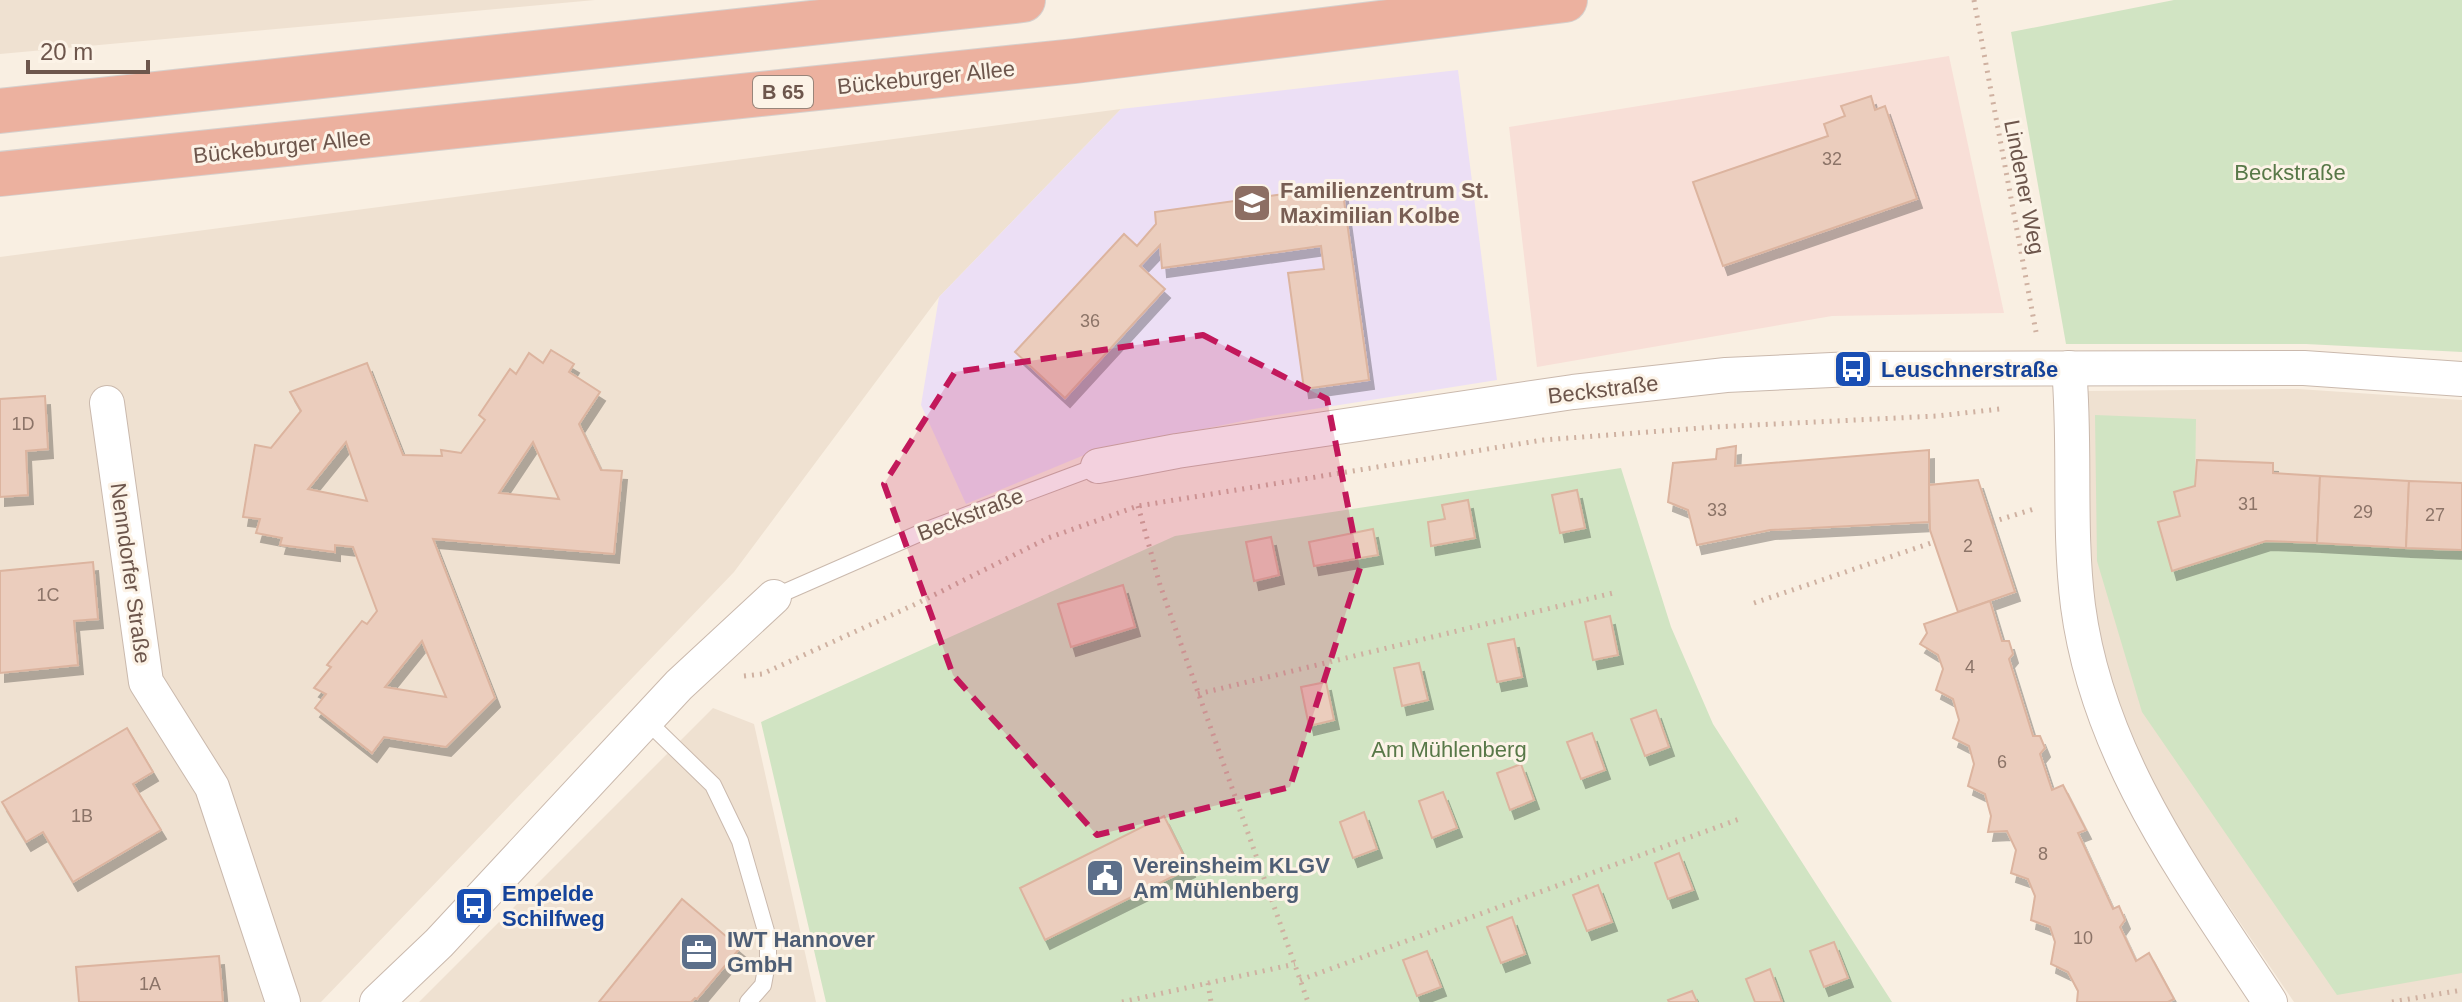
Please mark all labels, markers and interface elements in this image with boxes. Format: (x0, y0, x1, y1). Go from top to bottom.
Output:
scale bar (28, 24, 148, 74)
text: 20 m (40, 38, 93, 65)
street label: Bückeburger Allee (836, 56, 1016, 99)
road number: B 65 (753, 76, 813, 108)
street label: Lindener Weg (1999, 118, 2050, 257)
street label: Bückeburger Allee (192, 125, 372, 168)
house number: 32 (1822, 149, 1842, 169)
park label: Beckstraße (2234, 160, 2346, 185)
place label: Familienzentrum St. Maximilian Kolbe (1280, 178, 1489, 228)
school or university icon: Familienzentrum St. Maximilian Kolbe (1231, 182, 1273, 224)
house number: 36 (1080, 311, 1100, 331)
bus stop icon: Leuschnerstraße (1832, 348, 1874, 390)
place label: Leuschnerstraße (1881, 357, 2058, 382)
street label: Beckstraße (1546, 370, 1660, 409)
house number: 1D (11, 414, 35, 434)
street label: Nenndorfer Straße (105, 481, 156, 665)
street label: Beckstraße (914, 483, 1027, 546)
house number: 31 (2238, 494, 2258, 514)
house number: 33 (1707, 500, 1727, 520)
house number: 29 (2353, 502, 2373, 522)
house number: 27 (2425, 505, 2445, 525)
house number: 2 (1963, 536, 1973, 556)
house number: 1C (36, 585, 60, 605)
house number: 4 (1965, 657, 1975, 677)
park label: Am Mühlenberg (1371, 737, 1527, 762)
house number: 6 (1997, 752, 2007, 772)
house number: 1B (71, 806, 93, 826)
house number: 8 (2038, 844, 2048, 864)
place label: Vereinsheim KLGV Am Mühlenberg (1133, 853, 1330, 903)
public building icon: Vereinsheim KLGV Am Mühlenberg (1084, 857, 1126, 899)
place label: Empelde Schilfweg (502, 881, 605, 931)
bus stop icon: Empelde Schilfweg (453, 885, 495, 927)
place label: IWT Hannover GmbH (727, 927, 875, 977)
house number: 10 (2073, 928, 2093, 948)
office icon: IWT Hannover GmbH (678, 931, 720, 973)
house number: 1A (139, 974, 161, 994)

